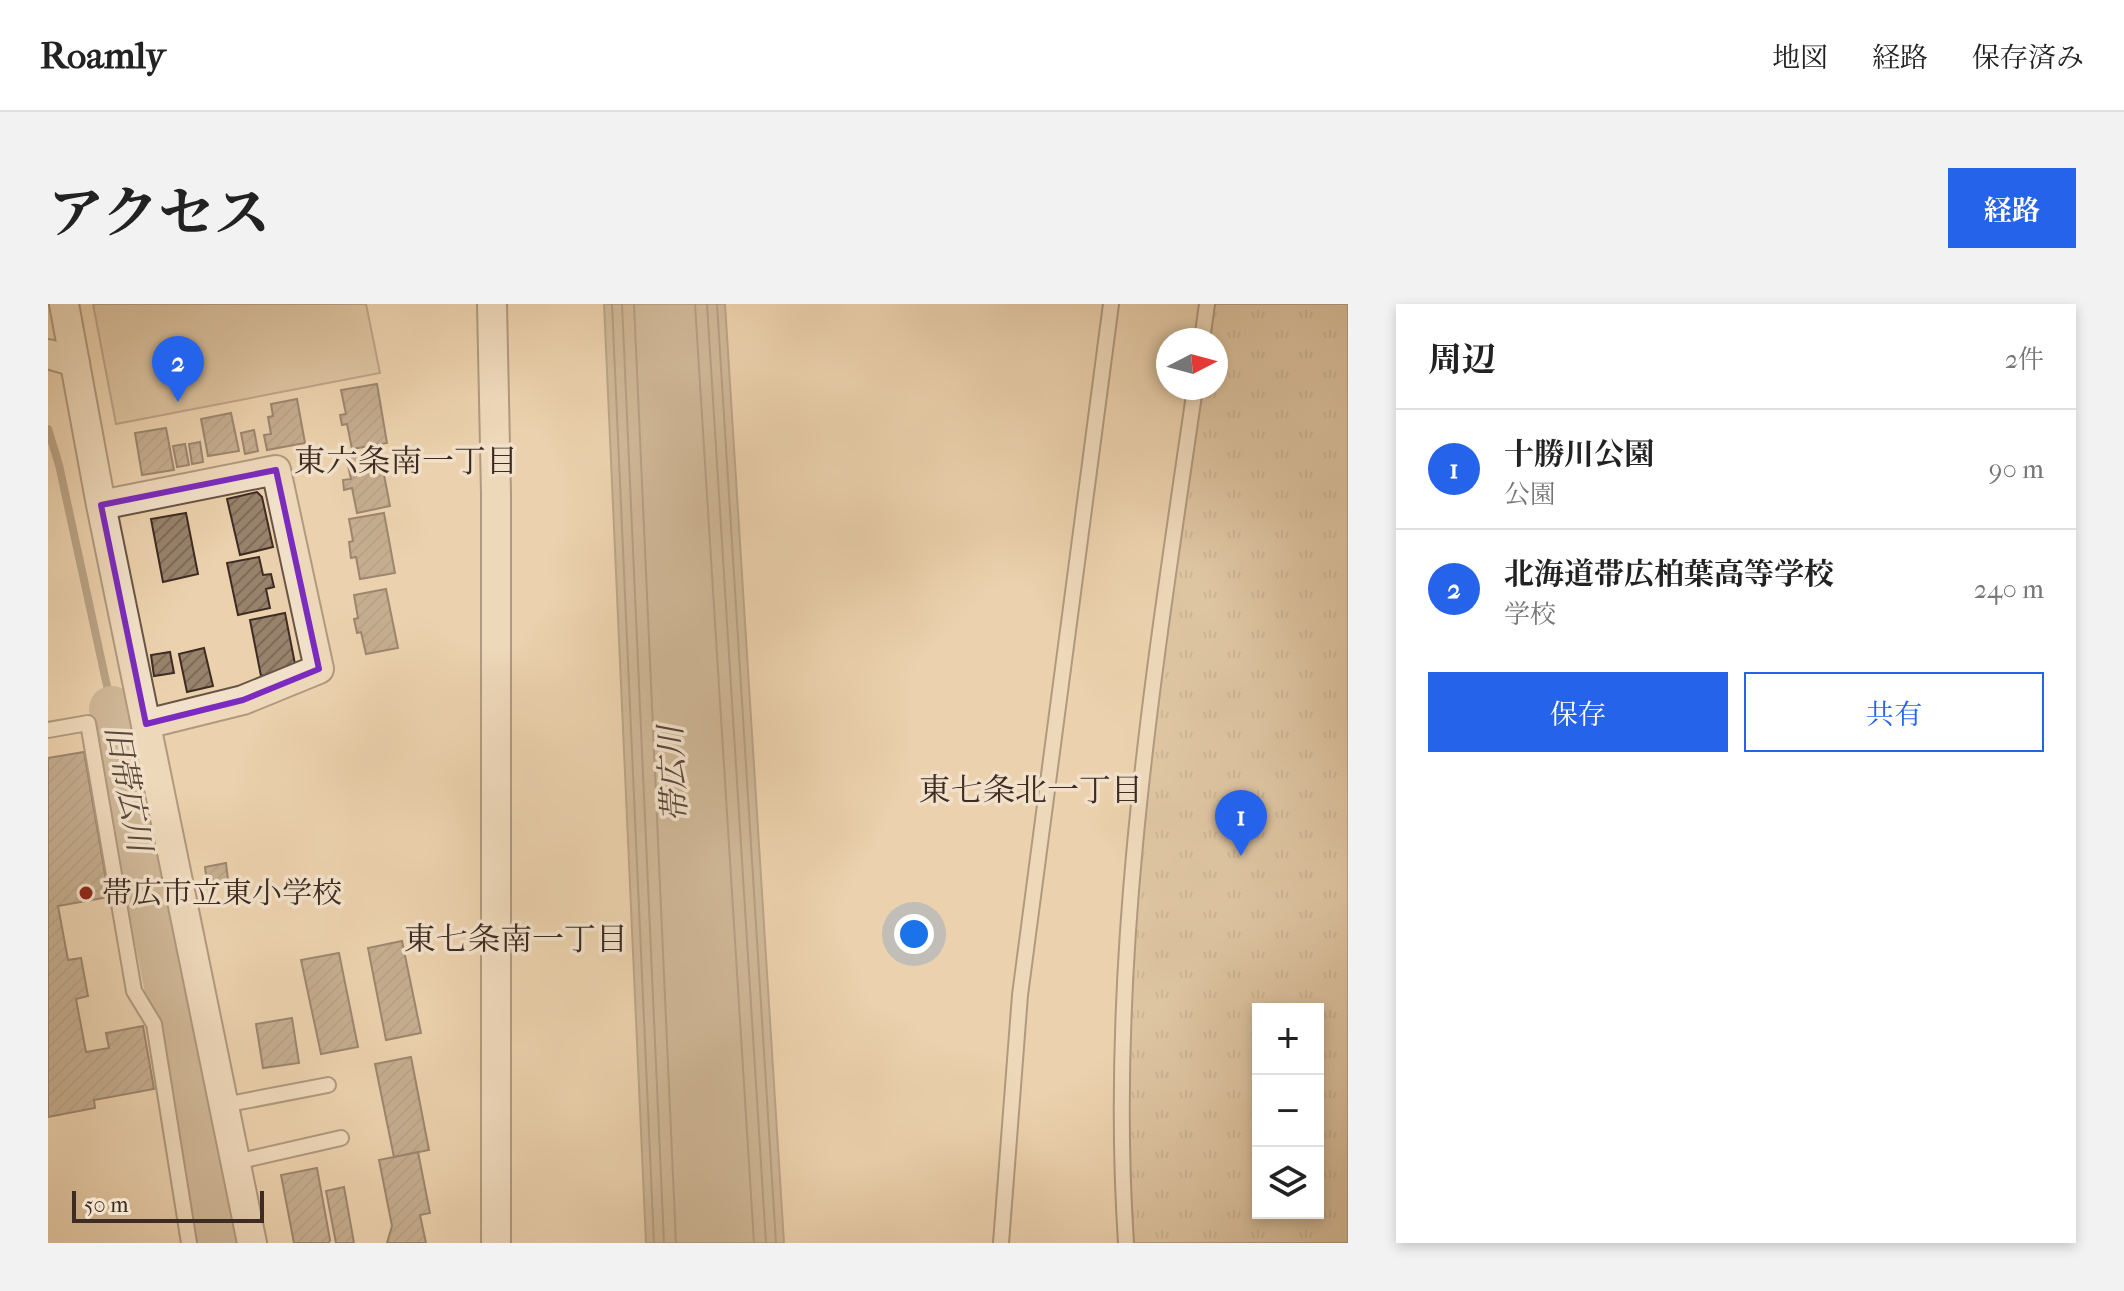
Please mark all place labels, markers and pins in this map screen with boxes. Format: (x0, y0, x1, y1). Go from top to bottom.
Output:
pin: 2 (152, 336, 204, 402)
pin: 1 (1215, 790, 1267, 856)
place label: 帯広市立東小学校 (102, 876, 342, 911)
marker: 帯広市立東小学校 (77, 884, 95, 902)

